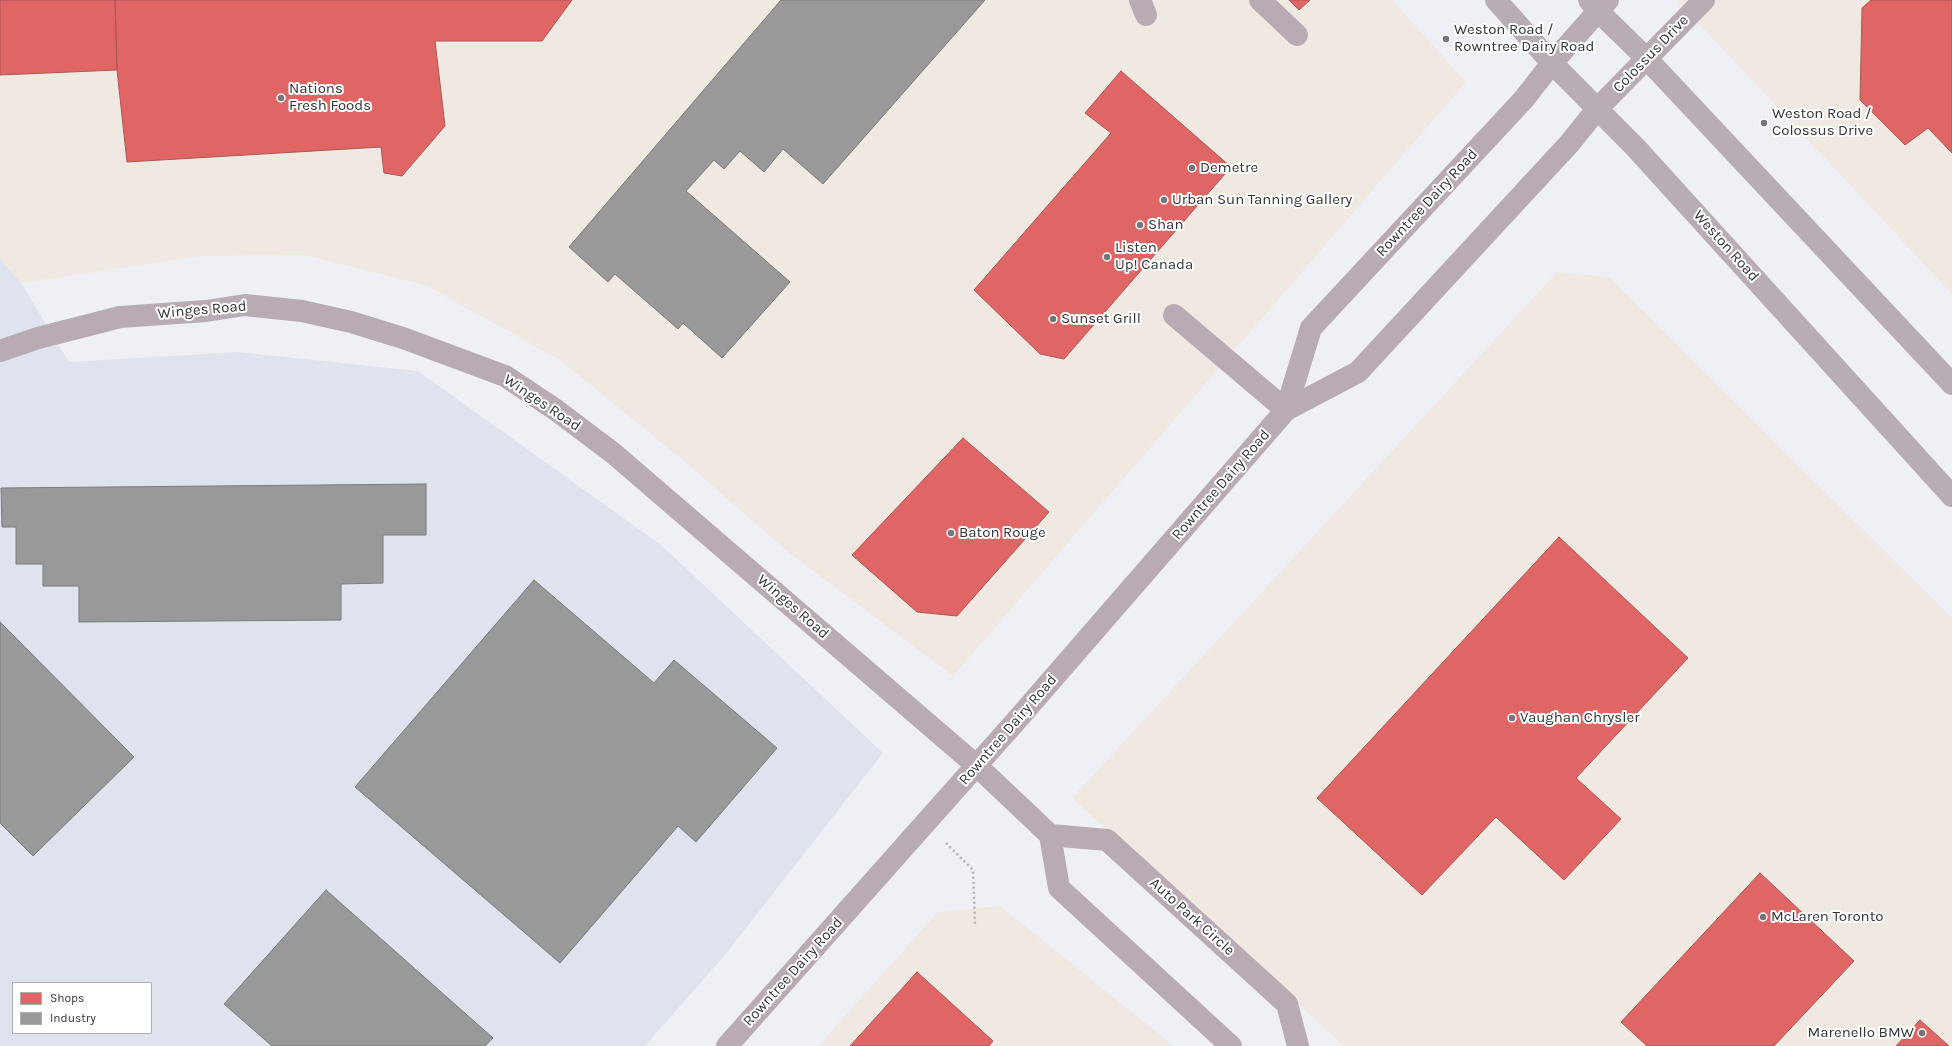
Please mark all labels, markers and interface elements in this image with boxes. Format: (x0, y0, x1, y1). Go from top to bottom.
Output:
street label: Colossus Drive (1609, 11, 1693, 97)
place label: Weston Road / Rowntree Dairy Road (1454, 21, 1594, 56)
marker: Weston Road / Rowntree Dairy Road (1441, 34, 1451, 44)
place label: Nations Fresh Foods (289, 80, 371, 115)
marker: Nations Fresh Foods (276, 93, 286, 103)
place label: Weston Road / Colossus Drive (1772, 105, 1873, 140)
marker: Weston Road / Colossus Drive (1759, 118, 1769, 128)
street label: Rowntree Dairy Road (1373, 145, 1481, 261)
place label: Demetre (1200, 159, 1258, 177)
marker: Demetre (1187, 163, 1197, 173)
place label: Urban Sun Tanning Gallery (1172, 191, 1352, 209)
marker: Urban Sun Tanning Gallery (1159, 195, 1169, 205)
street label: Weston Road (1689, 207, 1763, 285)
place label: Shan (1148, 216, 1183, 234)
marker: Shan (1135, 220, 1145, 230)
place label: Listen Up! Canada (1115, 239, 1193, 274)
marker: Listen Up! Canada (1102, 252, 1112, 262)
street label: Winges Road (157, 297, 247, 323)
place label: Sunset Grill (1061, 310, 1141, 328)
marker: Sunset Grill (1048, 314, 1058, 324)
street label: Winges Road (500, 371, 584, 435)
street label: Rowntree Dairy Road (1168, 426, 1274, 544)
place label: Baton Rouge (959, 524, 1046, 542)
marker: Baton Rouge (946, 528, 956, 538)
street label: Winges Road (753, 571, 833, 643)
street label: Rowntree Dairy Road (955, 671, 1061, 789)
place label: Vaughan Chrysler (1520, 709, 1640, 727)
marker: Vaughan Chrysler (1507, 713, 1517, 723)
street label: Auto Park Circle (1146, 874, 1238, 960)
place label: McLaren Toronto (1771, 908, 1883, 926)
marker: McLaren Toronto (1758, 912, 1768, 922)
street label: Rowntree Dairy Road (739, 914, 847, 1030)
legend (12, 982, 152, 1034)
text: Shops (50, 991, 84, 1005)
text: Industry (50, 1011, 96, 1025)
place label: Marenello BMW (1808, 1024, 1914, 1042)
marker: Marenello BMW (1917, 1028, 1927, 1038)

